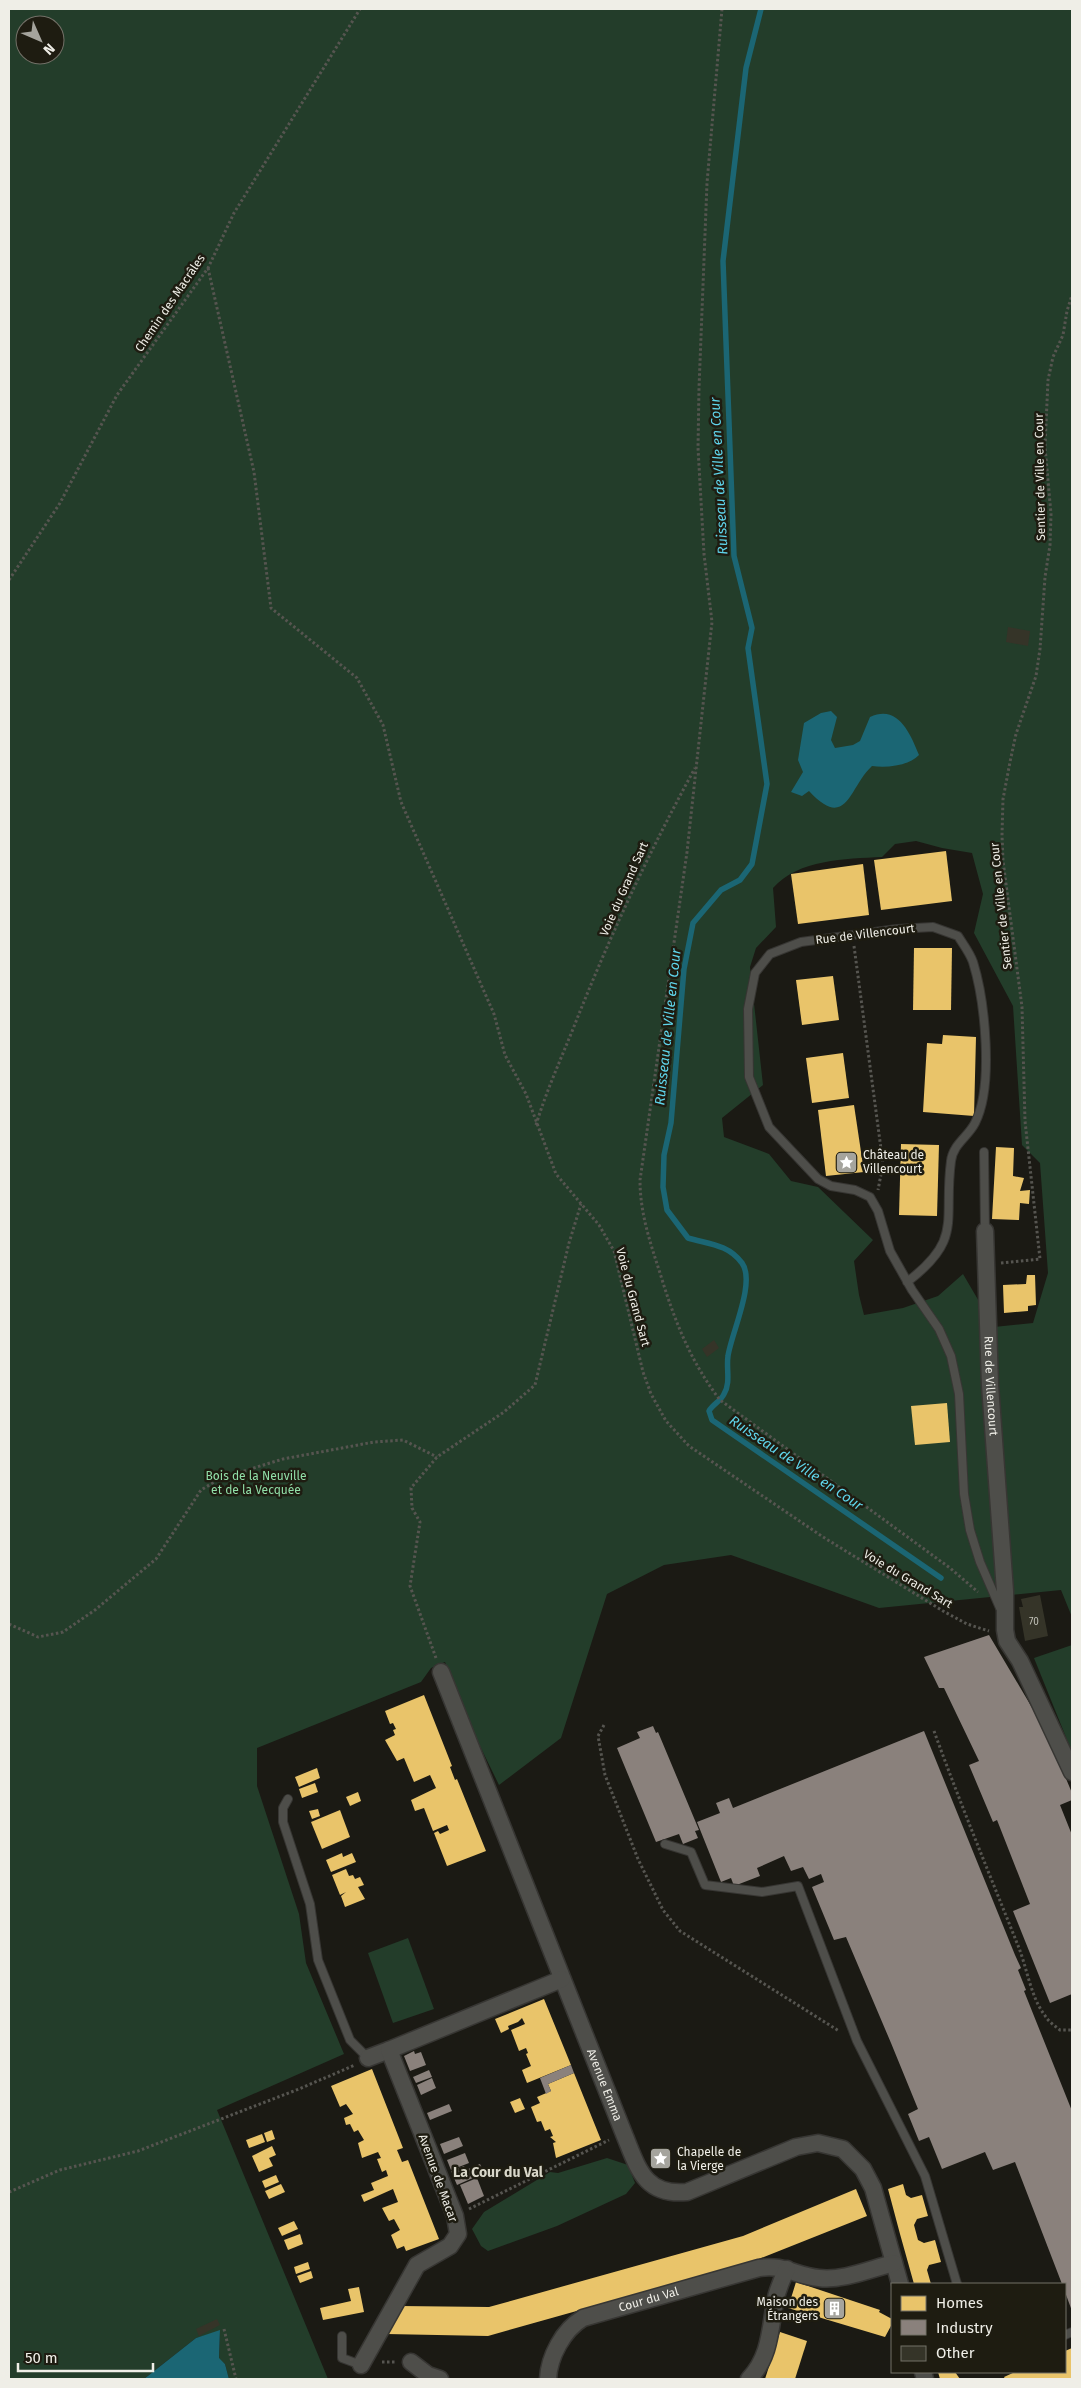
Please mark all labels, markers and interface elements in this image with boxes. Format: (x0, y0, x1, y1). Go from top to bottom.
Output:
north arrow (15, 15, 65, 65)
text: N (40, 40, 58, 58)
street label: Chemin des Macrâles (132, 251, 208, 354)
water label: Ruisseau de Ville en Cour (706, 396, 732, 555)
street label: Sentier de Ville en Cour (1032, 413, 1048, 541)
street label: Voie du Grand Sart (597, 839, 651, 938)
street label: Sentier de Ville en Cour (987, 841, 1015, 970)
street label: Rue de Villencourt (815, 921, 916, 947)
water label: Ruisseau de Ville en Cour (651, 947, 685, 1106)
place label: Château de Villencourt (863, 1148, 924, 1176)
place icon: Château de Villencourt (835, 1150, 859, 1174)
street label: Voie du Grand Sart (613, 1246, 653, 1349)
street label: Rue de Villencourt (981, 1336, 1001, 1437)
water label: Ruisseau de Ville en Cour (726, 1412, 867, 1514)
park label: Bois de la Neuville et de la Vecquée (205, 1469, 307, 1497)
street label: Voie du Grand Sart (861, 1547, 956, 1611)
house number: 70 (1029, 1616, 1039, 1628)
street label: Avenue Emma (584, 2047, 625, 2123)
street label: Avenue de Macar (416, 2132, 461, 2224)
place label: Chapelle de la Vierge (677, 2145, 741, 2173)
place icon: Chapelle de la Vierge (649, 2147, 673, 2171)
district label: La Cour du Val (453, 2164, 544, 2181)
legend (891, 2283, 1066, 2373)
street label: Cour du Val (617, 2284, 681, 2315)
text: Homes (936, 2294, 983, 2312)
place label: Maison des Étrangers (757, 2295, 818, 2323)
building icon: Maison des Étrangers (822, 2297, 846, 2321)
text: Industry (936, 2319, 993, 2337)
scale bar (18, 2340, 152, 2372)
text: Other (936, 2344, 975, 2362)
text: 50 m (25, 2349, 58, 2367)

